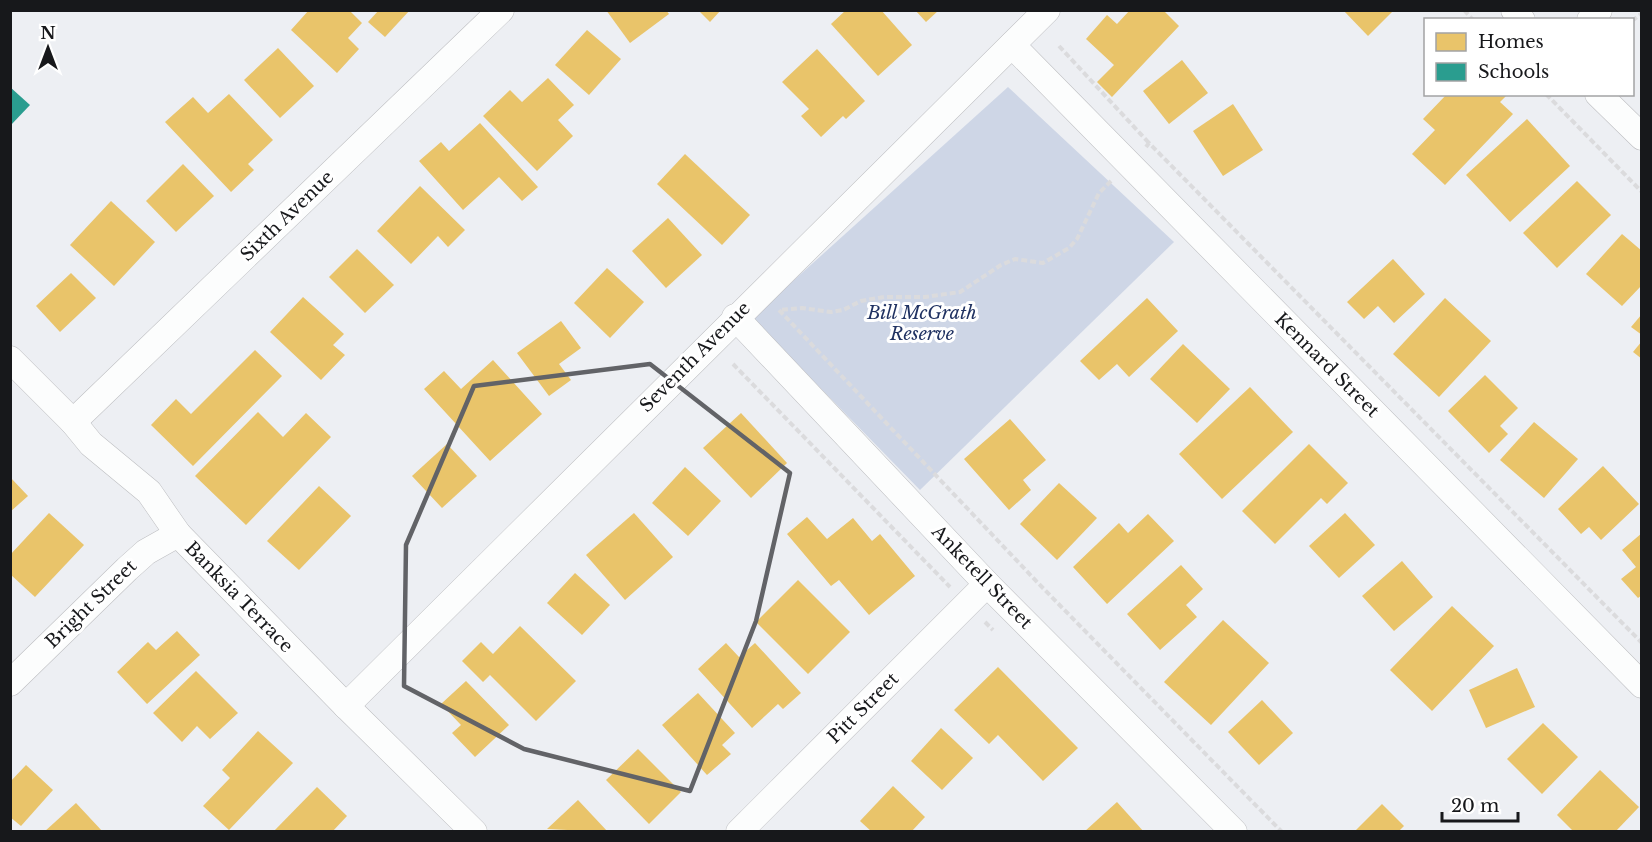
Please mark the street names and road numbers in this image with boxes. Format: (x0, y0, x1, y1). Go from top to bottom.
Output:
street label: Sixth Avenue (236, 166, 338, 266)
street label: Seventh Avenue (635, 297, 755, 417)
street label: Kennard Street (1270, 308, 1384, 422)
street label: Anketell Street (926, 520, 1037, 633)
street label: Banksia Terrace (180, 537, 298, 657)
street label: Bright Street (41, 555, 141, 653)
street label: Pitt Street (823, 668, 903, 748)

